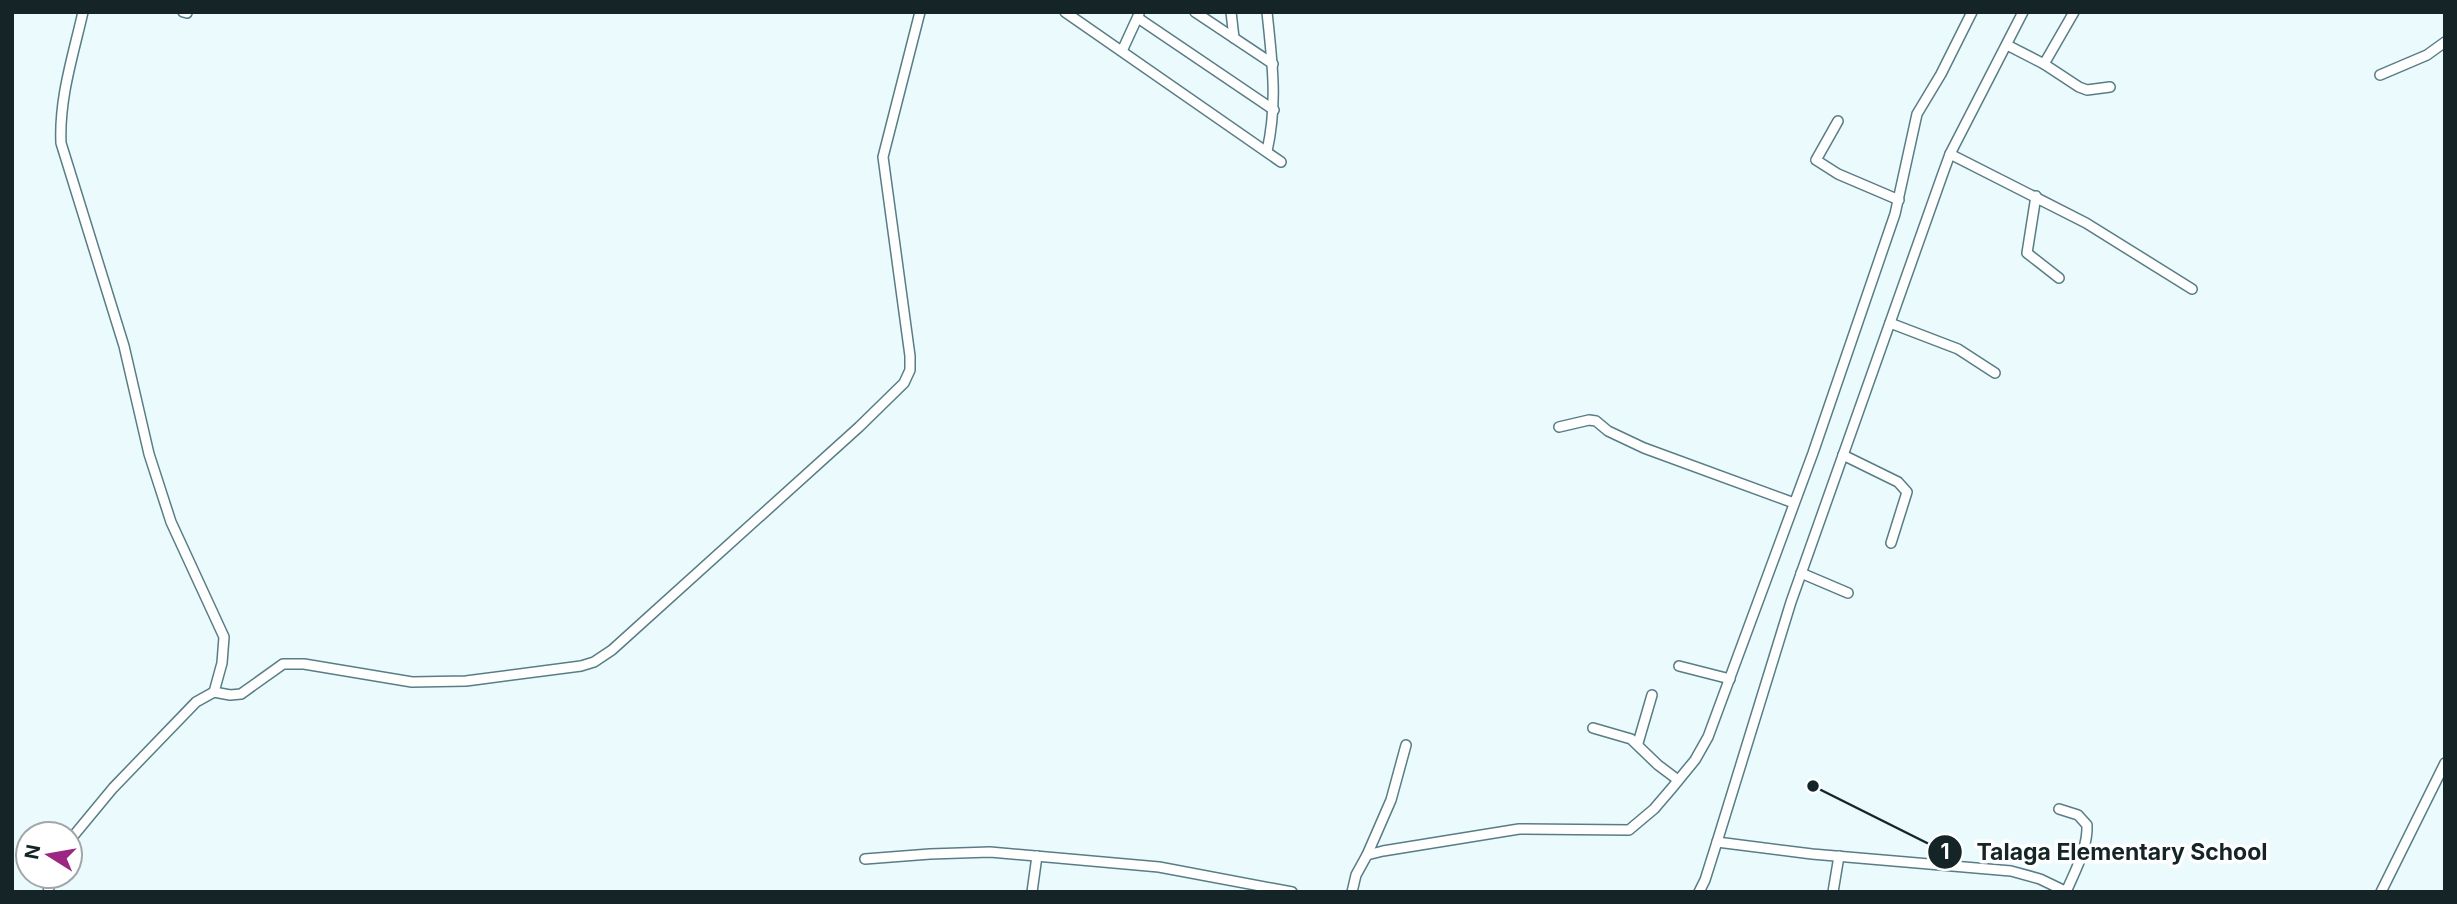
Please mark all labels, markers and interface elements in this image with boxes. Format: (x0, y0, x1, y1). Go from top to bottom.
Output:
north arrow (14, 820, 84, 890)
callout: Talaga Elementary School (1928, 830, 2282, 874)
text: Talaga Elementary School (1976, 838, 2268, 866)
text: 1 (1940, 839, 1950, 864)
text: N (20, 843, 45, 861)

